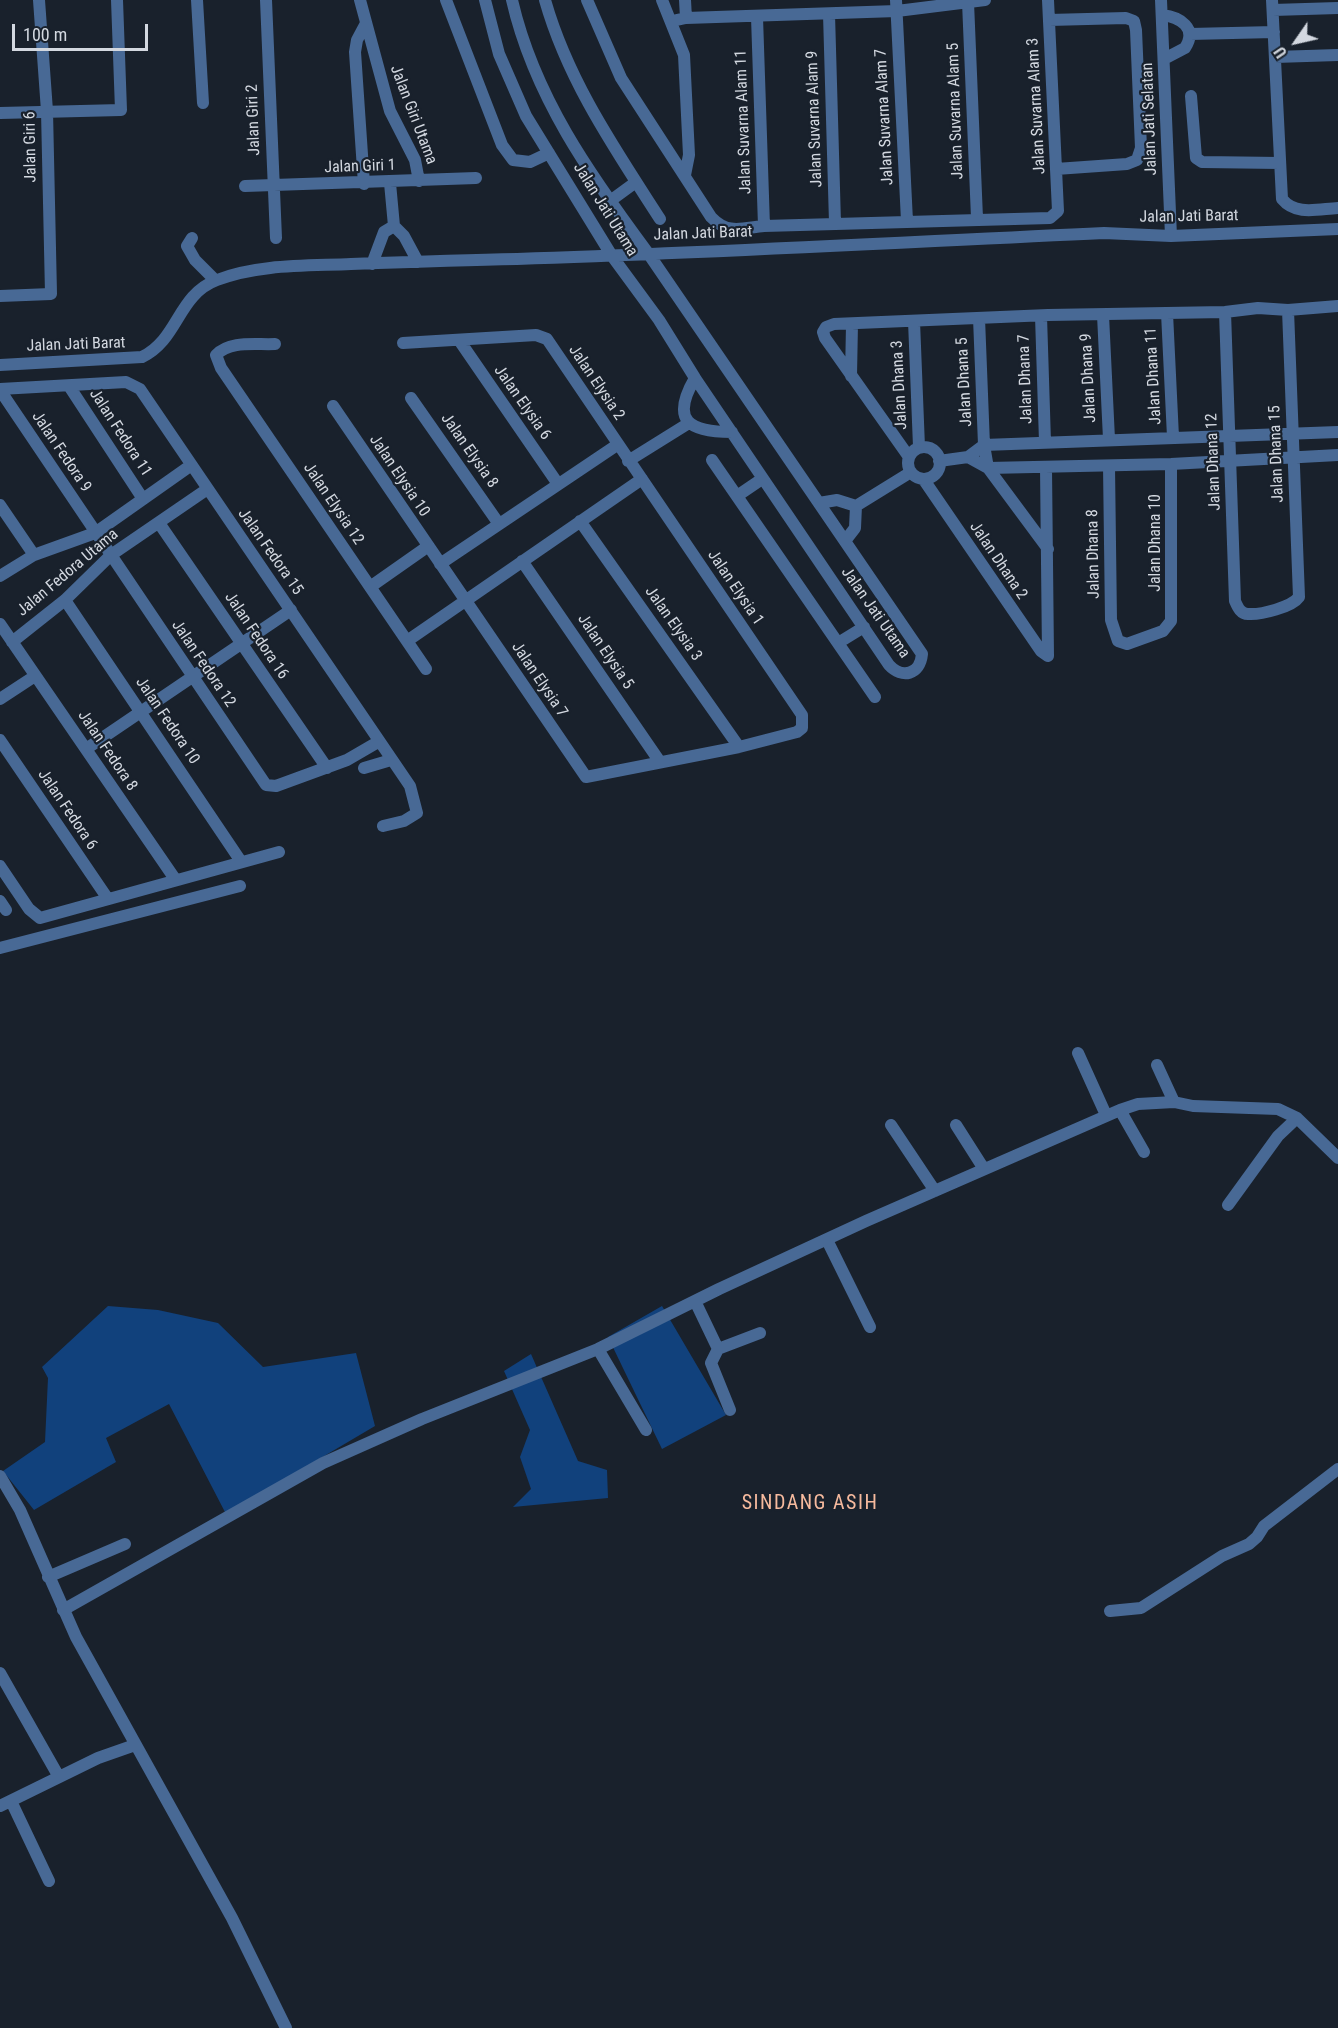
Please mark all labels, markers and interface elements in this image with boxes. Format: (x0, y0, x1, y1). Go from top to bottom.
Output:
scale bar (15, 12, 152, 50)
north arrow (1266, 12, 1326, 72)
text: 100 m (23, 24, 67, 45)
street label: Jalan Suvarna Alam 3 (1024, 37, 1050, 175)
street label: Jalan Suvarna Alam 5 (944, 42, 968, 180)
text: U (1270, 43, 1291, 61)
street label: Jalan Suvarna Alam 7 (872, 48, 898, 186)
street label: Jalan Suvarna Alam 11 (732, 49, 756, 195)
street label: Jalan Suvarna Alam 9 (803, 50, 827, 188)
street label: Jalan Jati Selatan (1138, 62, 1162, 176)
street label: Jalan Giri Utama (385, 63, 441, 167)
street label: Jalan Giri 2 (243, 84, 265, 156)
street label: Jalan Giri 6 (21, 111, 41, 183)
street label: Jalan Giri 1 (324, 156, 396, 178)
street label: Jalan Jati Utama (569, 160, 641, 260)
street label: Jalan Jati Barat (1139, 207, 1239, 227)
street label: Jalan Jati Barat (653, 223, 753, 245)
street label: Jalan Dhana 11 (1142, 327, 1166, 425)
street label: Jalan Dhana 9 (1077, 333, 1101, 423)
street label: Jalan Jati Barat (26, 334, 126, 356)
street label: Jalan Dhana 7 (1015, 334, 1037, 424)
street label: Jalan Dhana 5 (953, 337, 977, 427)
street label: Jalan Dhana 3 (888, 340, 912, 430)
street label: Jalan Elysia 2 (564, 342, 628, 424)
street label: Jalan Elysia 6 (489, 362, 555, 444)
street label: Jalan Fedora 11 (84, 385, 156, 481)
street label: Jalan Dhana 15 (1266, 405, 1288, 503)
street label: Jalan Fedora 9 (27, 408, 95, 496)
street label: Jalan Elysia 8 (436, 410, 502, 492)
street label: Jalan Dhana 12 (1203, 413, 1225, 511)
street label: Jalan Elysia 10 (365, 431, 433, 521)
street label: Jalan Elysia 12 (299, 459, 367, 549)
street label: Jalan Dhana 10 (1146, 494, 1166, 592)
street label: Jalan Fedora 15 (233, 505, 307, 599)
street label: Jalan Dhana 8 (1084, 509, 1104, 599)
street label: Jalan Dhana 2 (965, 518, 1031, 604)
street label: Jalan Fedora Utama (14, 525, 122, 621)
street label: Jalan Elysia 1 (703, 547, 767, 629)
street label: Jalan Jati Utama (837, 564, 913, 662)
street label: Jalan Elysia 3 (640, 583, 706, 665)
street label: Jalan Fedora 16 (220, 589, 292, 683)
street label: Jalan Elysia 5 (573, 611, 637, 693)
street label: Jalan Fedora 12 (167, 617, 239, 711)
street label: Jalan Elysia 7 (507, 639, 571, 721)
street label: Jalan Fedora 10 (131, 674, 203, 768)
street label: Jalan Fedora 8 (73, 707, 141, 795)
street label: Jalan Fedora 6 (33, 766, 101, 854)
district label: SINDANG ASIH (742, 1492, 878, 1516)

